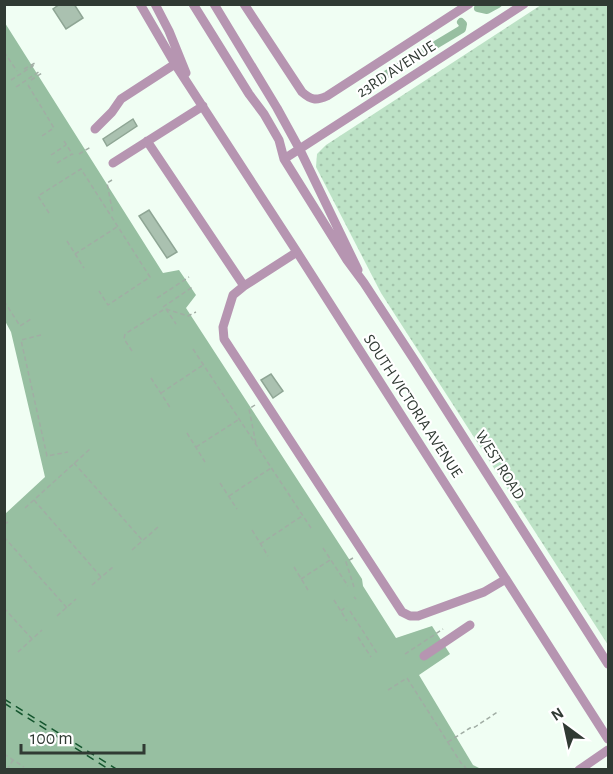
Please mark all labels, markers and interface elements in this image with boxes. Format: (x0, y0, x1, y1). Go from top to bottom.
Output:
street label: 23RD AVENUE (354, 38, 438, 100)
street label: SOUTH VICTORIA AVENUE (361, 332, 465, 481)
street label: WEST ROAD (473, 428, 527, 502)
north arrow (535, 696, 595, 756)
text: N (548, 705, 566, 724)
scale bar (21, 717, 144, 755)
text: 100 m (30, 730, 73, 748)

